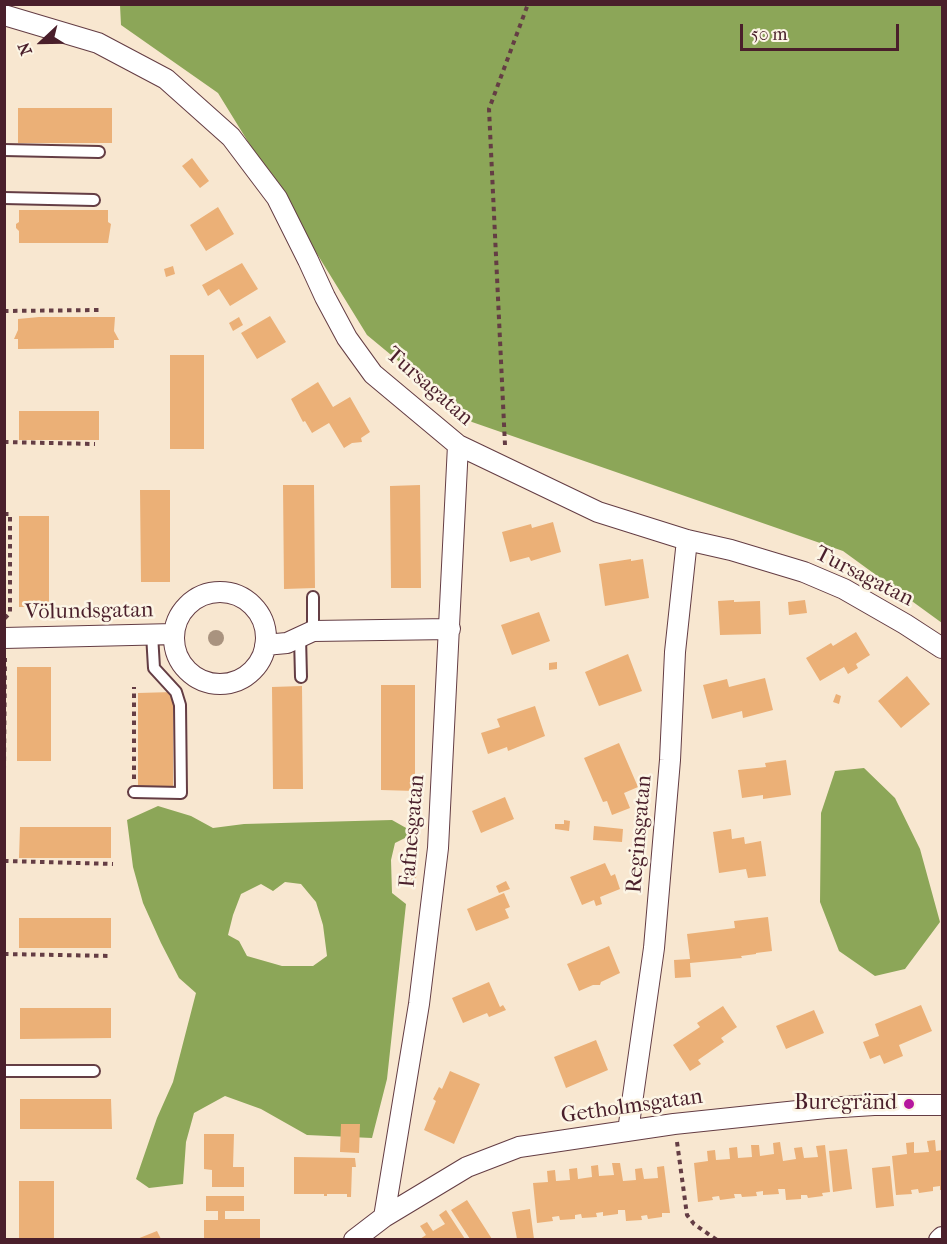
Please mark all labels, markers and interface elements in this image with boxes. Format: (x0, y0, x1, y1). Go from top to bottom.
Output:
north arrow (12, 12, 72, 72)
scale bar (743, 12, 902, 50)
text: 50 m (751, 24, 787, 45)
text: N (14, 40, 36, 58)
street label: Tursagatan (380, 342, 478, 432)
street label: Tursagatan (810, 541, 918, 613)
street label: Völundsgatan (24, 598, 154, 626)
street label: Fafnesgatan (395, 773, 431, 889)
street label: Reginsgatan (622, 774, 658, 894)
street label: Getholmsgatan (559, 1084, 705, 1130)
place label: Buregränd (794, 1091, 897, 1117)
marker: Buregränd (902, 1097, 916, 1111)

